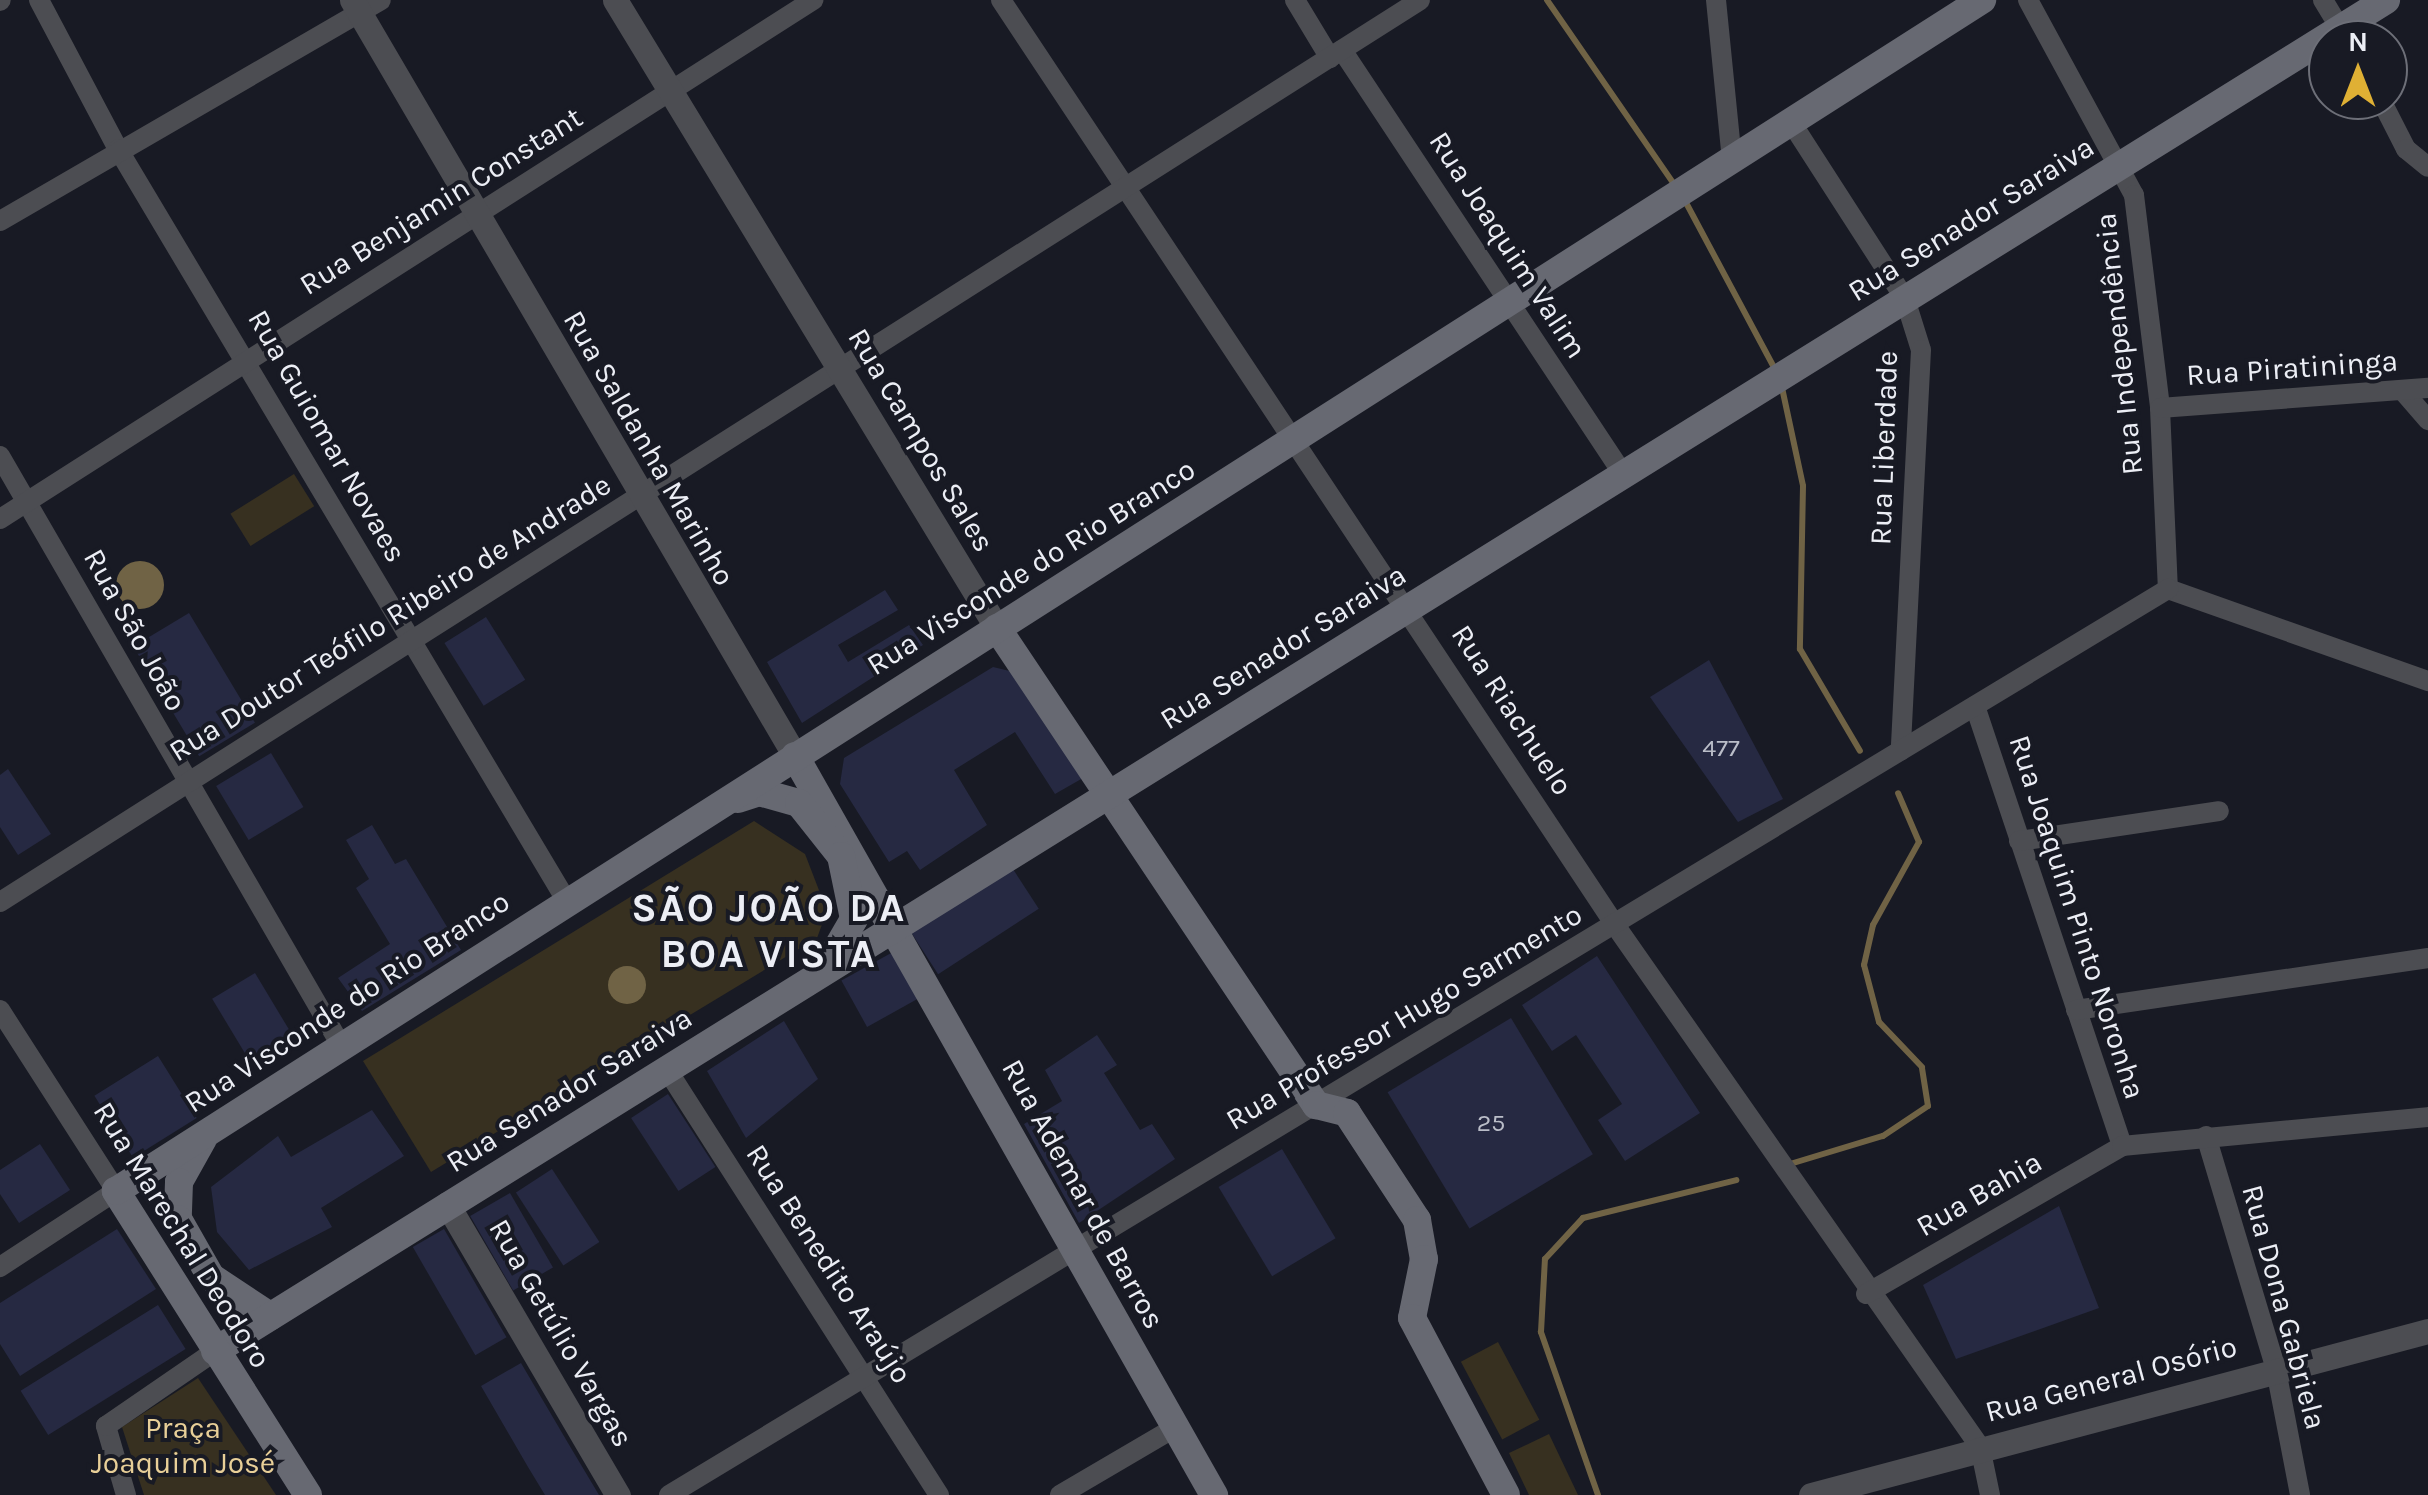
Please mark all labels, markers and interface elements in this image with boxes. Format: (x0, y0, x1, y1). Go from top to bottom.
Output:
north arrow (2308, 20, 2408, 120)
text: N (2348, 25, 2368, 58)
street label: Rua Benjamin Constant (293, 99, 589, 303)
street label: Rua Joaquim Valim (1421, 125, 1595, 365)
street label: Rua Senador Saraiva (1841, 129, 2101, 309)
street label: Rua Independência (2087, 211, 2151, 477)
street label: Rua Guiomar Novaes (240, 303, 414, 569)
street label: Rua Saldanha Marinho (555, 304, 743, 592)
street label: Rua Campos Sales (840, 322, 1002, 558)
street label: Rua Piratininga (2185, 343, 2399, 393)
street label: Rua Liberdade (1863, 350, 1905, 546)
street label: Rua Visconde do Rio Branco (860, 451, 1202, 683)
street label: Rua Doutor Teófilo Ribeiro de Andrade (163, 467, 617, 769)
street label: Rua São João (76, 543, 194, 717)
street label: Rua Senador Saraiva (1153, 557, 1413, 737)
street label: Rua Riachuelo (1444, 618, 1580, 802)
street label: Rua Joaquim Pinto Noronha (2001, 731, 2153, 1103)
house number: 477 (1702, 733, 1740, 763)
street label: Rua Visconde do Rio Branco (178, 883, 516, 1121)
district label: SÃO JOÃO DA BOA VISTA (631, 884, 907, 978)
street label: Rua Professor Hugo Sarmento (1219, 896, 1589, 1138)
street label: Rua Senador Saraiva (439, 1000, 699, 1180)
street label: Rua Ademar de Barros (994, 1053, 1172, 1335)
street label: Rua Marechal Deodoro (85, 1095, 279, 1375)
house number: 25 (1477, 1108, 1505, 1138)
street label: Rua Benedito Araújo (738, 1138, 920, 1390)
street label: Rua Bahia (1910, 1144, 2048, 1244)
street label: Rua Dona Gabriela (2234, 1181, 2334, 1433)
street label: Rua Getúlio Vargas (481, 1213, 641, 1453)
street label: Rua General Osório (1981, 1328, 2241, 1430)
park label: Praça Joaquim José (91, 1410, 275, 1480)

